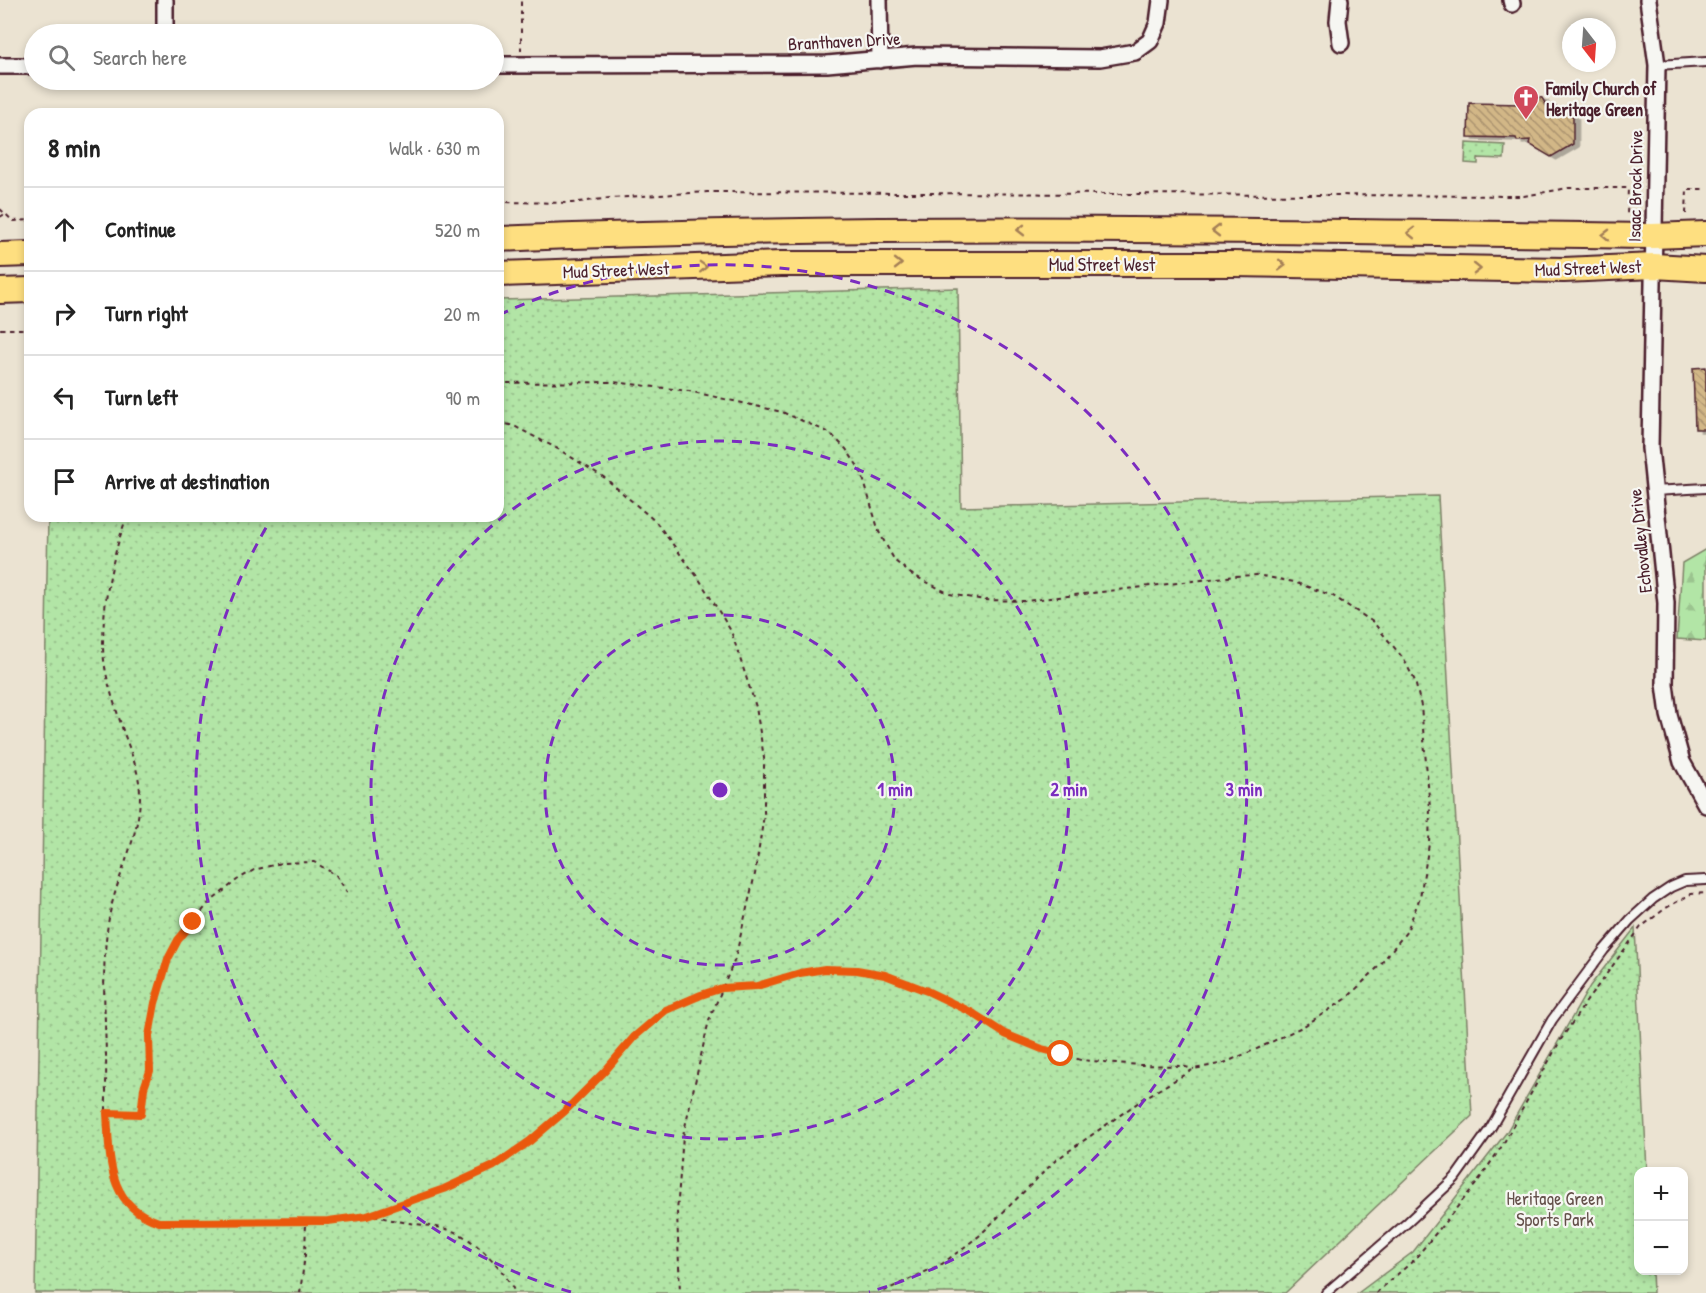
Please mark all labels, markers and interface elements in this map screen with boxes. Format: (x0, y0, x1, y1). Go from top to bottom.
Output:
north arrow (1562, 18, 1616, 72)
search box (24, 24, 504, 90)
street label: Branthaven Drive (787, 26, 901, 56)
icon: search (45, 41, 78, 74)
text: Search here (93, 42, 187, 72)
place label: Family Church of Heritage Green (1545, 76, 1657, 123)
church icon: Family Church of Heritage Green (1511, 83, 1541, 121)
text: 8 min (48, 130, 101, 165)
street label: Isaac Brock Drive (1622, 130, 1648, 242)
text: Walk · 630 m (389, 134, 480, 161)
icon: ahead (48, 213, 81, 246)
text: Continue (105, 214, 176, 244)
text: 520 m (435, 216, 480, 243)
one-way arrow (1016, 224, 1025, 236)
one-way arrow (1211, 225, 1220, 237)
one-way arrow (1406, 227, 1415, 239)
one-way arrow (1601, 229, 1610, 241)
street label: Mud Street West (1049, 252, 1156, 277)
street label: Mud Street West (1534, 254, 1642, 282)
street label: Mud Street West (562, 256, 670, 284)
one-way arrow (894, 258, 903, 270)
one-way arrow (1278, 259, 1287, 271)
one-way arrow (699, 261, 708, 273)
one-way arrow (1473, 263, 1482, 275)
icon: right (48, 297, 81, 330)
text: Turn right (105, 298, 188, 328)
text: 20 m (443, 300, 480, 327)
icon: left (48, 381, 81, 414)
text: Turn left (105, 382, 178, 412)
text: 90 m (446, 384, 480, 411)
icon: arrive (48, 465, 81, 498)
text: Arrive at destination (105, 466, 270, 496)
street label: Echovalley Drive (1622, 488, 1658, 594)
text: 1 min (877, 777, 913, 802)
text: 2 min (1051, 777, 1087, 802)
text: 3 min (1226, 777, 1262, 802)
centre of rings (710, 780, 730, 800)
route end (179, 908, 205, 934)
route start (1047, 1040, 1073, 1066)
map controls (1634, 1167, 1688, 1275)
button: + (1634, 1167, 1688, 1221)
park label: Heritage Green Sports Park (1506, 1186, 1604, 1232)
button: − (1634, 1221, 1688, 1275)

